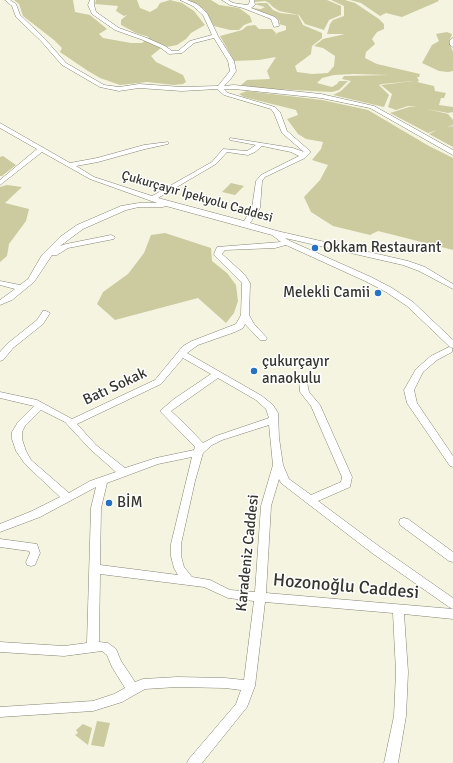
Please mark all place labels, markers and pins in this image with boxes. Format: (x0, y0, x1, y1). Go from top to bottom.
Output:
place label: Okkam Restaurant (323, 239, 441, 257)
marker: Okkam Restaurant (310, 243, 320, 253)
place label: Melekli Camii (283, 284, 370, 302)
marker: Melekli Camii (373, 288, 383, 298)
place label: çukurçayır anaokulu (262, 353, 329, 388)
marker: çukurçayır anaokulu (249, 366, 259, 376)
place label: BİM (117, 494, 143, 512)
marker: BİM (104, 498, 114, 508)

